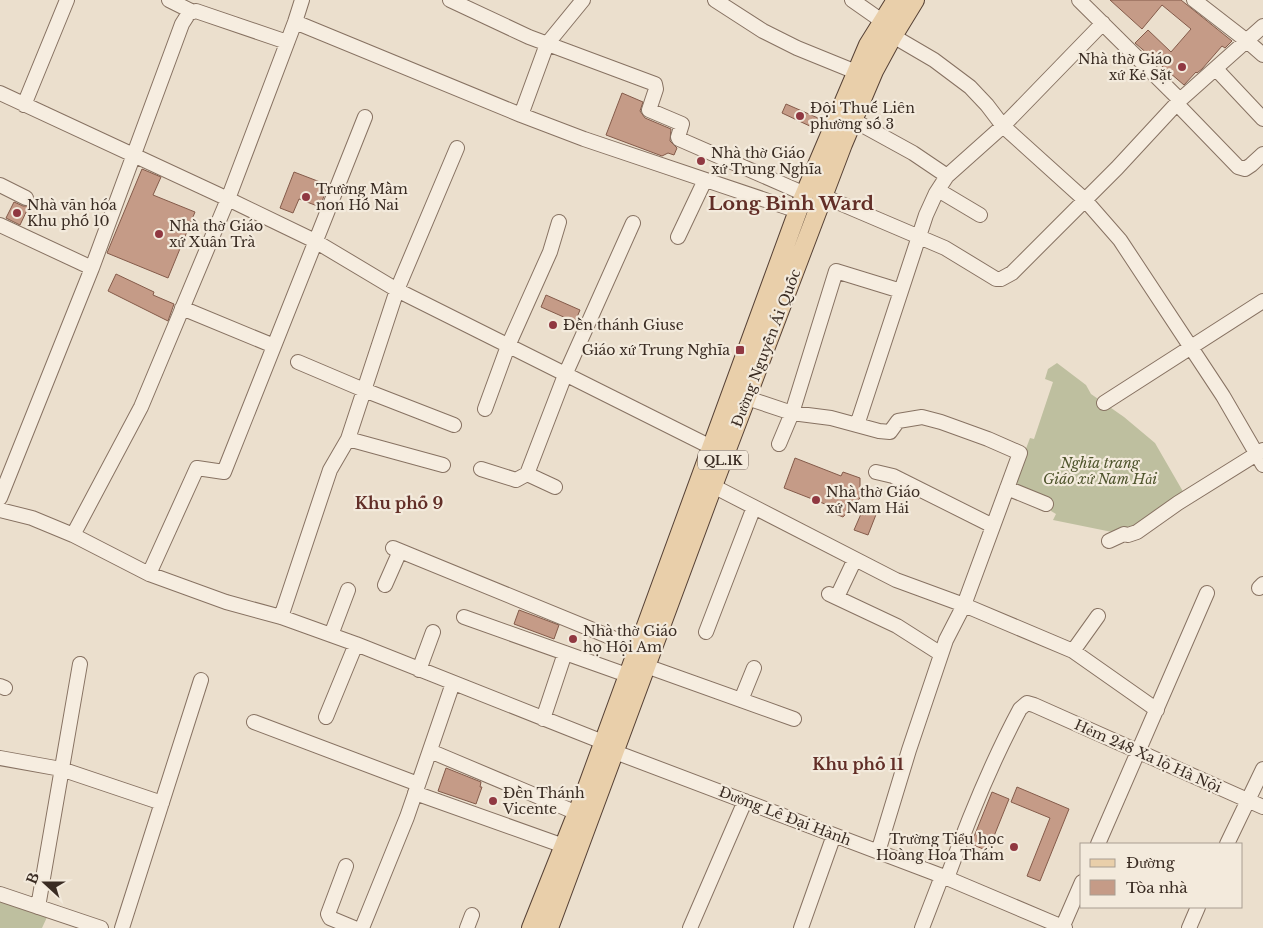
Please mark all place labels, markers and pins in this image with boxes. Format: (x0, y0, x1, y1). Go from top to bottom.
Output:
place label: Nhà thờ Giáo xứ Kẻ Sặt (1078, 50, 1173, 84)
marker: Nhà thờ Giáo xứ Kẻ Sặt (1176, 61, 1188, 73)
place label: Đội Thuế Liên phường số 3 (810, 99, 915, 133)
marker: Đội Thuế Liên phường số 3 (794, 110, 806, 122)
place label: Nhà thờ Giáo xứ Trung Nghĩa (711, 144, 822, 178)
marker: Nhà thờ Giáo xứ Trung Nghĩa (695, 155, 707, 167)
place label: Trường Mầm non Hố Nai (316, 180, 408, 214)
marker: Trường Mầm non Hố Nai (300, 191, 312, 203)
place label: Nhà văn hóa Khu phố 10 (27, 196, 117, 230)
marker: Nhà văn hóa Khu phố 10 (11, 207, 23, 219)
place label: Nhà thờ Giáo xứ Xuân Trà (169, 217, 263, 251)
marker: Nhà thờ Giáo xứ Xuân Trà (153, 228, 165, 240)
place label: Đền thánh Giuse (563, 316, 684, 334)
marker: Đền thánh Giuse (547, 319, 559, 331)
place label: Giáo xứ Trung Nghĩa (582, 341, 730, 359)
marker: Giáo xứ Trung Nghĩa (734, 344, 746, 356)
place label: Nhà thờ Giáo xứ Nam Hải (826, 483, 920, 517)
marker: Nhà thờ Giáo xứ Nam Hải (810, 494, 822, 506)
place label: Nhà thờ Giáo họ Hội Am (583, 622, 677, 656)
marker: Nhà thờ Giáo họ Hội Am (567, 633, 579, 645)
place label: Đền Thánh Vicente (502, 784, 585, 818)
marker: Đền Thánh Vicente (487, 795, 499, 807)
place label: Trường Tiểu học Hoàng Hoa Thám (876, 830, 1004, 864)
marker: Trường Tiểu học Hoàng Hoa Thám (1008, 841, 1020, 853)

